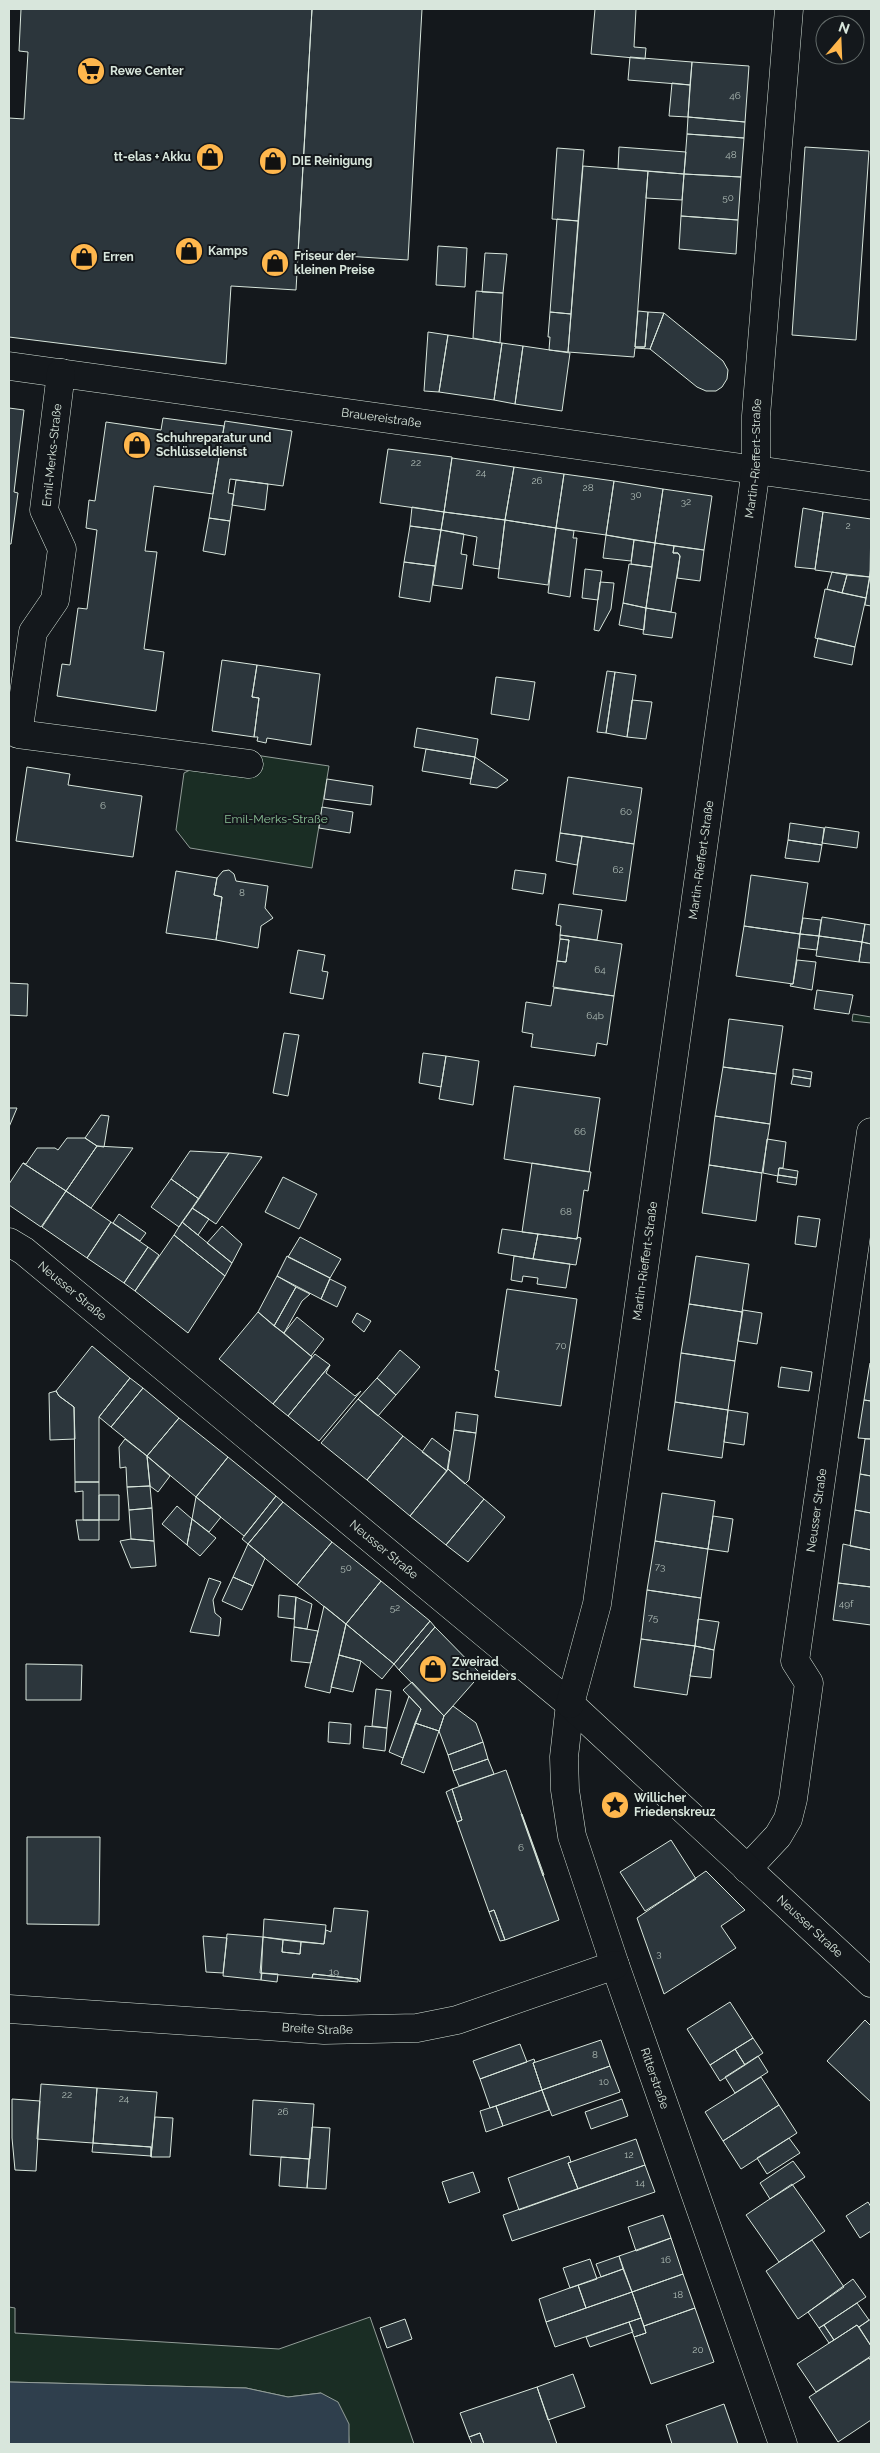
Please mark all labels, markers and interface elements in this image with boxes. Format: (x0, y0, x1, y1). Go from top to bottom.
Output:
north arrow (815, 15, 865, 65)
text: N (837, 18, 852, 37)
supermarket icon: Rewe Center (76, 56, 106, 86)
place label: Rewe Center (110, 64, 184, 78)
house number: 46 (729, 90, 741, 101)
shop icon: tt-elas + Akku (195, 142, 225, 172)
shop icon: DIE Reinigung (258, 146, 288, 176)
house number: 48 (725, 149, 737, 160)
place label: tt-elas + Akku (114, 150, 191, 164)
place label: DIE Reinigung (292, 154, 372, 168)
house number: 50 (722, 192, 734, 203)
shop icon: Kamps (174, 236, 204, 266)
shop icon: Erren (69, 242, 99, 272)
place label: Kamps (208, 244, 248, 258)
shop icon: Friseur der kleinen Preise (260, 248, 290, 278)
place label: Friseur der kleinen Preise (294, 249, 375, 277)
place label: Erren (103, 250, 134, 264)
street label: Martin-Rieffert-Straße (742, 398, 764, 519)
street label: Emil-Merks-Straße (40, 403, 64, 507)
street label: Brauereistraße (340, 405, 422, 430)
shop icon: Schuhreparatur und Schlüsseldienst (122, 430, 152, 460)
place label: Schuhreparatur und Schlüsseldienst (156, 431, 272, 459)
house number: 22 (411, 457, 421, 468)
house number: 24 (476, 467, 487, 478)
house number: 26 (531, 475, 543, 486)
house number: 28 (582, 482, 594, 493)
house number: 30 (630, 489, 642, 500)
house number: 32 (681, 496, 691, 507)
house number: 2 (845, 520, 851, 531)
street label: Martin-Rieffert-Straße (686, 799, 717, 920)
house number: 6 (100, 800, 106, 811)
house number: 60 (620, 806, 632, 817)
park label: Emil-Merks-Straße (224, 812, 328, 826)
house number: 62 (612, 864, 624, 875)
house number: 8 (239, 887, 245, 898)
house number: 64 (594, 964, 606, 975)
house number: 64b (586, 1010, 604, 1021)
house number: 66 (574, 1126, 586, 1137)
street label: Martin-Rieffert-Straße (630, 1200, 660, 1321)
house number: 68 (560, 1206, 572, 1217)
street label: Neusser Straße (35, 1259, 109, 1323)
house number: 70 (555, 1340, 567, 1351)
street label: Neusser Straße (804, 1467, 830, 1553)
street label: Neusser Straße (347, 1517, 421, 1582)
house number: 73 (655, 1561, 665, 1572)
house number: 50 (340, 1562, 352, 1573)
house number: 49f (839, 1598, 854, 1609)
house number: 52 (390, 1602, 400, 1613)
house number: 75 (648, 1612, 659, 1623)
shop icon: Zweirad Schneiders (418, 1654, 448, 1684)
place label: Zweirad Schneiders (452, 1655, 516, 1683)
place icon: Willicher Friedenskreuz (600, 1790, 630, 1820)
place label: Willicher Friedenskreuz (634, 1791, 715, 1819)
house number: 6 (518, 1842, 524, 1853)
street label: Neusser Straße (774, 1892, 846, 1960)
house number: 3 (656, 1948, 662, 1959)
house number: 19 (329, 1966, 339, 1977)
street label: Breite Straße (281, 2020, 353, 2037)
street label: Ritterstraße (638, 2046, 672, 2111)
house number: 8 (592, 2049, 598, 2060)
house number: 10 (599, 2076, 609, 2087)
house number: 22 (62, 2089, 72, 2100)
house number: 24 (119, 2093, 130, 2104)
house number: 26 (277, 2106, 289, 2117)
house number: 12 (624, 2149, 634, 2160)
house number: 14 (635, 2177, 645, 2188)
house number: 16 (661, 2254, 671, 2265)
house number: 18 (673, 2289, 683, 2300)
house number: 20 (692, 2344, 704, 2355)

